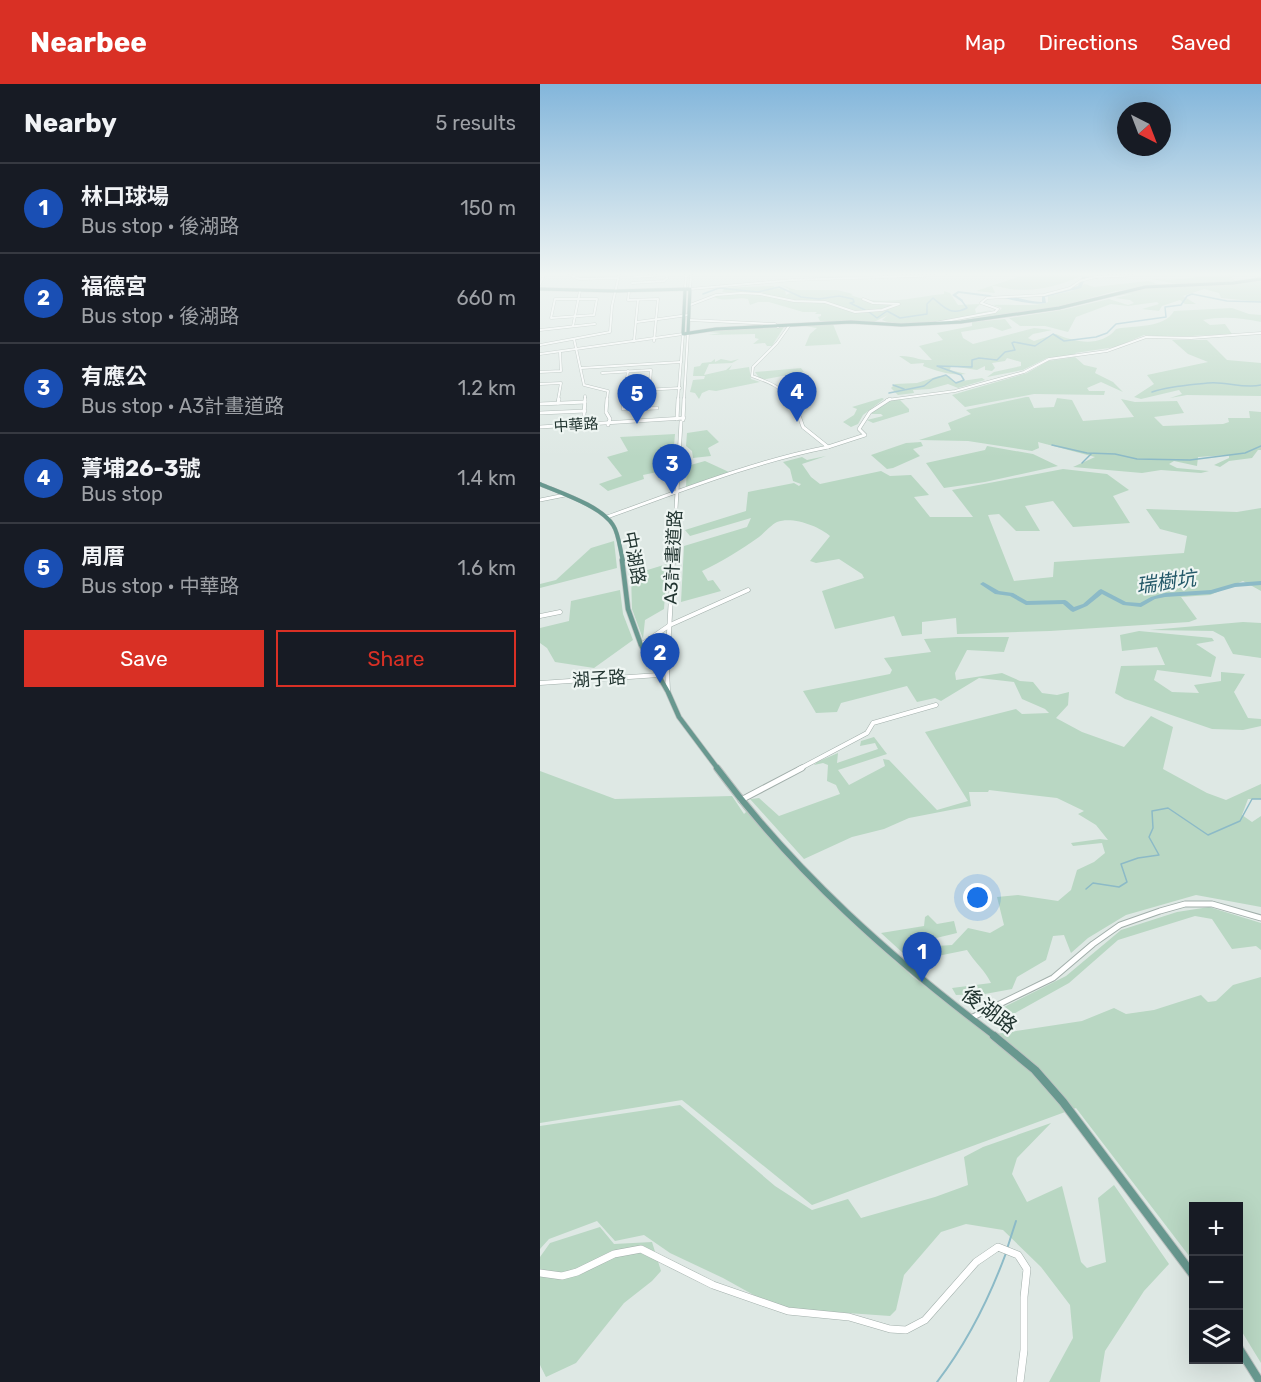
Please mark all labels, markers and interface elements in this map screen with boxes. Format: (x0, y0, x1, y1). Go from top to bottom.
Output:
text: Nearbee (30, 26, 147, 59)
text: Map (965, 30, 1006, 55)
text: Directions (1039, 30, 1138, 55)
text: Saved (1171, 30, 1231, 55)
north arrow (1117, 102, 1171, 156)
text: Nearby (24, 108, 117, 139)
text: 5 results (435, 111, 516, 135)
text: 林口球場 (81, 183, 169, 210)
text: 1 (39, 196, 48, 220)
text: 150 m (460, 196, 516, 220)
text: Bus stop · 後湖路 (81, 214, 239, 238)
text: 福德宮 (81, 273, 147, 300)
text: 2 (37, 286, 50, 310)
text: 660 m (457, 286, 516, 310)
text: Bus stop · 後湖路 (81, 304, 239, 328)
text: 有應公 (81, 363, 147, 390)
pin: 4 (778, 372, 816, 422)
pin: 5 (618, 374, 656, 424)
text: 3 (37, 376, 50, 400)
text: 1.2 km (458, 376, 516, 400)
text: Bus stop · A3計畫道路 (81, 394, 284, 418)
street label: 中華路 (553, 414, 599, 436)
pin: 3 (652, 444, 692, 494)
text: 菁埔26-3號 (81, 455, 200, 482)
text: 4 (37, 466, 50, 490)
text: 1.4 km (457, 466, 516, 490)
text: Bus stop (81, 482, 163, 506)
street label: A3計畫道路 (660, 509, 686, 605)
street label: 中湖路 (618, 529, 650, 587)
text: 周厝 (81, 543, 125, 570)
text: 5 (37, 556, 50, 580)
text: 1.6 km (458, 556, 516, 580)
water label: 瑞樹坑 (1135, 566, 1200, 598)
text: Bus stop · 中華路 (81, 574, 239, 598)
button: Save (24, 630, 264, 687)
button: Share (276, 630, 516, 687)
pin: 2 (640, 634, 680, 683)
street label: 湖子路 (571, 666, 627, 692)
your location (963, 883, 992, 912)
pin: 1 (902, 932, 941, 982)
street label: 後湖路 (957, 981, 1022, 1039)
map controls (1189, 1202, 1243, 1364)
button: + (1189, 1202, 1243, 1256)
button: − (1189, 1256, 1243, 1310)
button: layers (1189, 1310, 1243, 1364)

